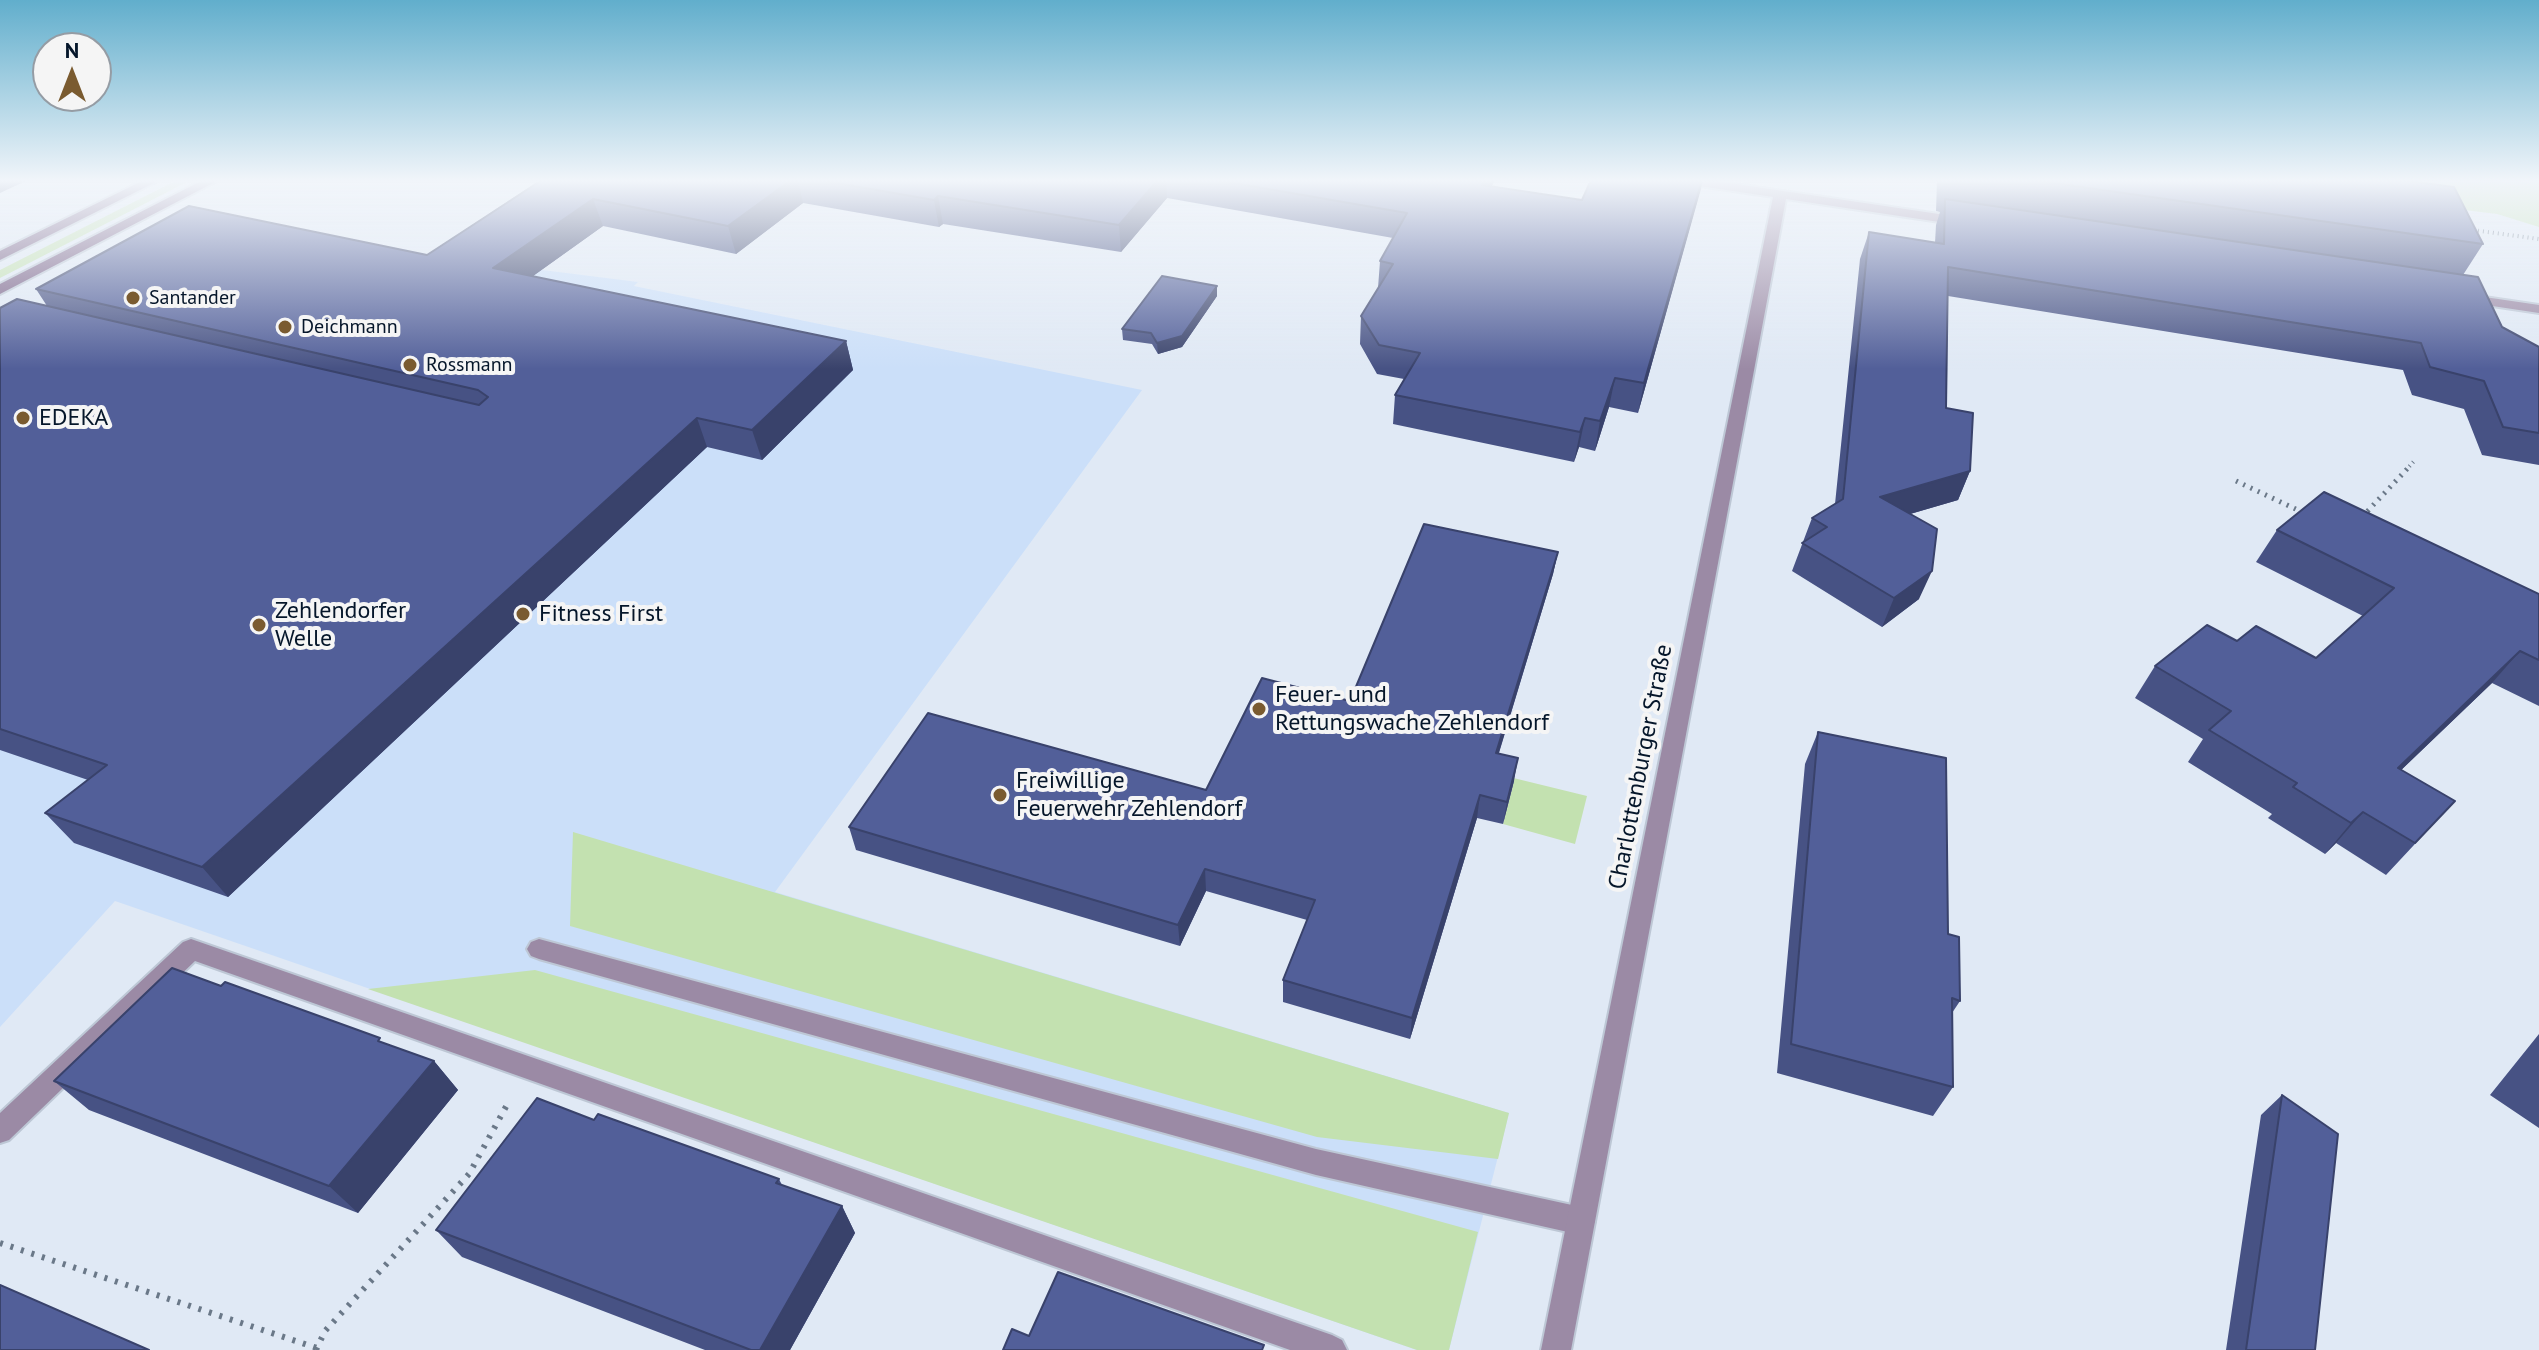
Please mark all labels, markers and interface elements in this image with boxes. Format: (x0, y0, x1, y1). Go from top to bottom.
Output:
north arrow (32, 32, 112, 112)
text: N (65, 36, 79, 64)
place label: Santander (149, 286, 236, 310)
marker: Santander (124, 289, 142, 307)
place label: Deichmann (301, 315, 398, 339)
marker: Deichmann (276, 318, 294, 336)
place label: Rossmann (426, 353, 513, 377)
marker: Rossmann (401, 356, 419, 374)
place label: EDEKA (39, 404, 108, 432)
marker: EDEKA (14, 409, 32, 427)
place label: Zehlendorfer Welle (275, 597, 406, 653)
place label: Fitness First (539, 600, 663, 628)
marker: Fitness First (514, 605, 532, 623)
marker: Zehlendorfer Welle (250, 616, 268, 634)
street label: Charlottenburger Straße (1603, 642, 1679, 892)
place label: Feuer- und Rettungswache Zehlendorf (1275, 681, 1549, 737)
marker: Feuer- und Rettungswache Zehlendorf (1250, 700, 1268, 718)
place label: Freiwillige Feuerwehr Zehlendorf (1016, 767, 1242, 823)
marker: Freiwillige Feuerwehr Zehlendorf (991, 786, 1009, 804)

